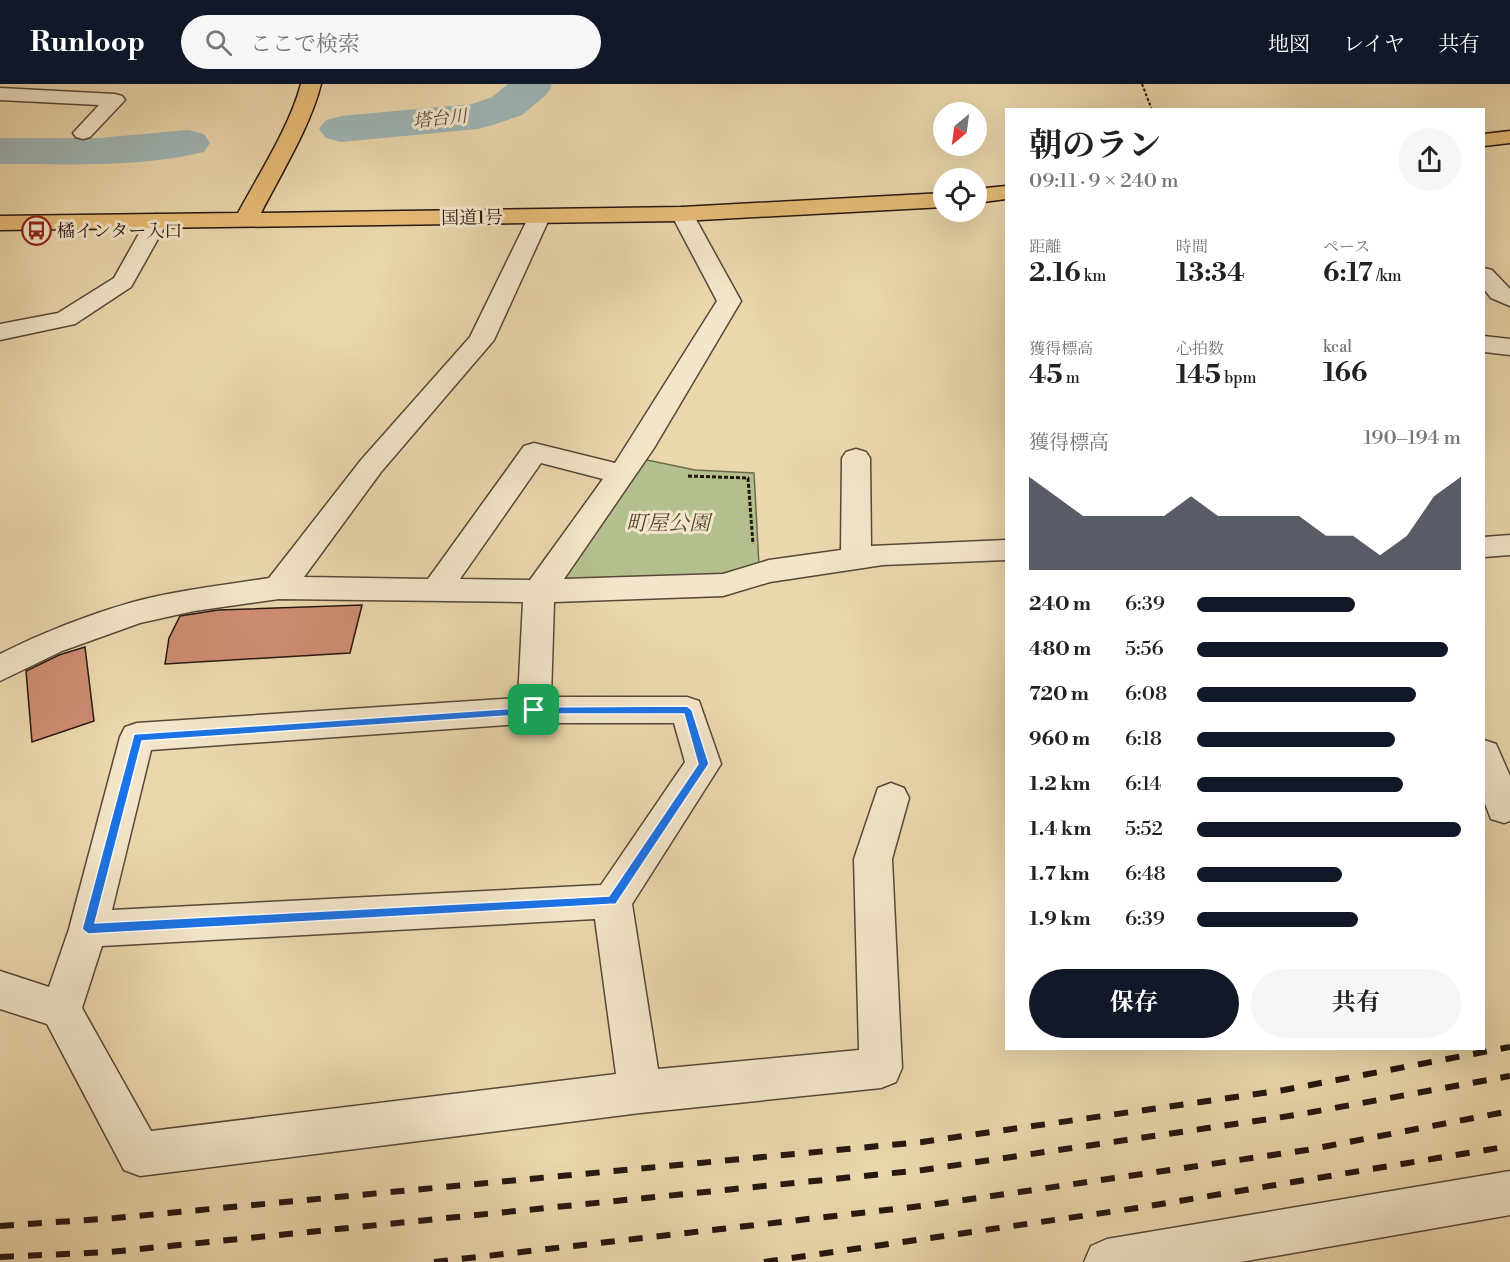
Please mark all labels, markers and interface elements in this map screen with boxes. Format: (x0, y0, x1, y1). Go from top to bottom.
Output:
search box (181, 15, 601, 69)
text: Runloop (30, 25, 145, 60)
icon: search (202, 26, 235, 59)
text: ここで検索 (250, 31, 360, 58)
text: 地図 (1268, 32, 1310, 58)
text: レイヤ (1343, 32, 1405, 58)
text: 共有 (1438, 32, 1480, 58)
north arrow (933, 102, 987, 156)
map controls (933, 102, 987, 222)
water label: 塔台川 (412, 105, 470, 133)
text: 朝のラン (1029, 126, 1161, 167)
button: share (1398, 128, 1461, 191)
button: locate (933, 168, 987, 222)
text: 09:11 · 9 × 240 m (1029, 169, 1179, 194)
street label: 国道1号 (441, 206, 503, 230)
bus stop icon: 橘インター入口 (20, 215, 52, 247)
place label: 橘インター入口 (57, 220, 182, 243)
text: 距離 (1029, 237, 1061, 257)
text: 時間 (1176, 237, 1208, 257)
text: ペース (1323, 237, 1370, 257)
text: 2.16 (1029, 257, 1081, 289)
text: 13:34 (1176, 257, 1245, 289)
text: 6:17 (1323, 257, 1373, 289)
text: km (1081, 266, 1106, 286)
text: /km (1373, 266, 1402, 286)
text: kcal (1323, 337, 1352, 357)
text: 獲得標高 (1029, 339, 1093, 359)
text: 心拍数 (1176, 339, 1224, 359)
text: 166 (1323, 357, 1367, 389)
text: 45 (1029, 359, 1063, 391)
text: 145 (1176, 359, 1221, 391)
text: m (1063, 368, 1080, 388)
text: bpm (1221, 368, 1257, 388)
text: 190–194 m (1363, 426, 1461, 451)
text: 獲得標高 (1029, 431, 1109, 456)
park label: 町屋公園 (626, 511, 713, 537)
text: 240 m (1029, 592, 1091, 617)
text: 6:39 (1125, 592, 1165, 617)
text: 480 m (1029, 637, 1091, 662)
text: 5:56 (1125, 637, 1164, 662)
text: 720 m (1029, 682, 1089, 707)
text: 6:08 (1125, 682, 1167, 707)
pin (508, 684, 559, 735)
icon: arrive (517, 693, 550, 726)
text: 960 m (1029, 727, 1090, 752)
text: 6:18 (1125, 727, 1162, 752)
text: 1.2 km (1029, 772, 1091, 797)
text: 6:14 (1125, 772, 1161, 797)
text: 1.4 km (1029, 817, 1091, 842)
text: 5:52 (1125, 817, 1163, 842)
text: 1.7 km (1029, 862, 1090, 887)
text: 6:48 (1125, 862, 1166, 887)
text: 1.9 km (1029, 907, 1091, 932)
text: 6:39 (1125, 907, 1165, 932)
button: 保存 (1029, 969, 1239, 1038)
button: 共有 (1251, 969, 1461, 1038)

